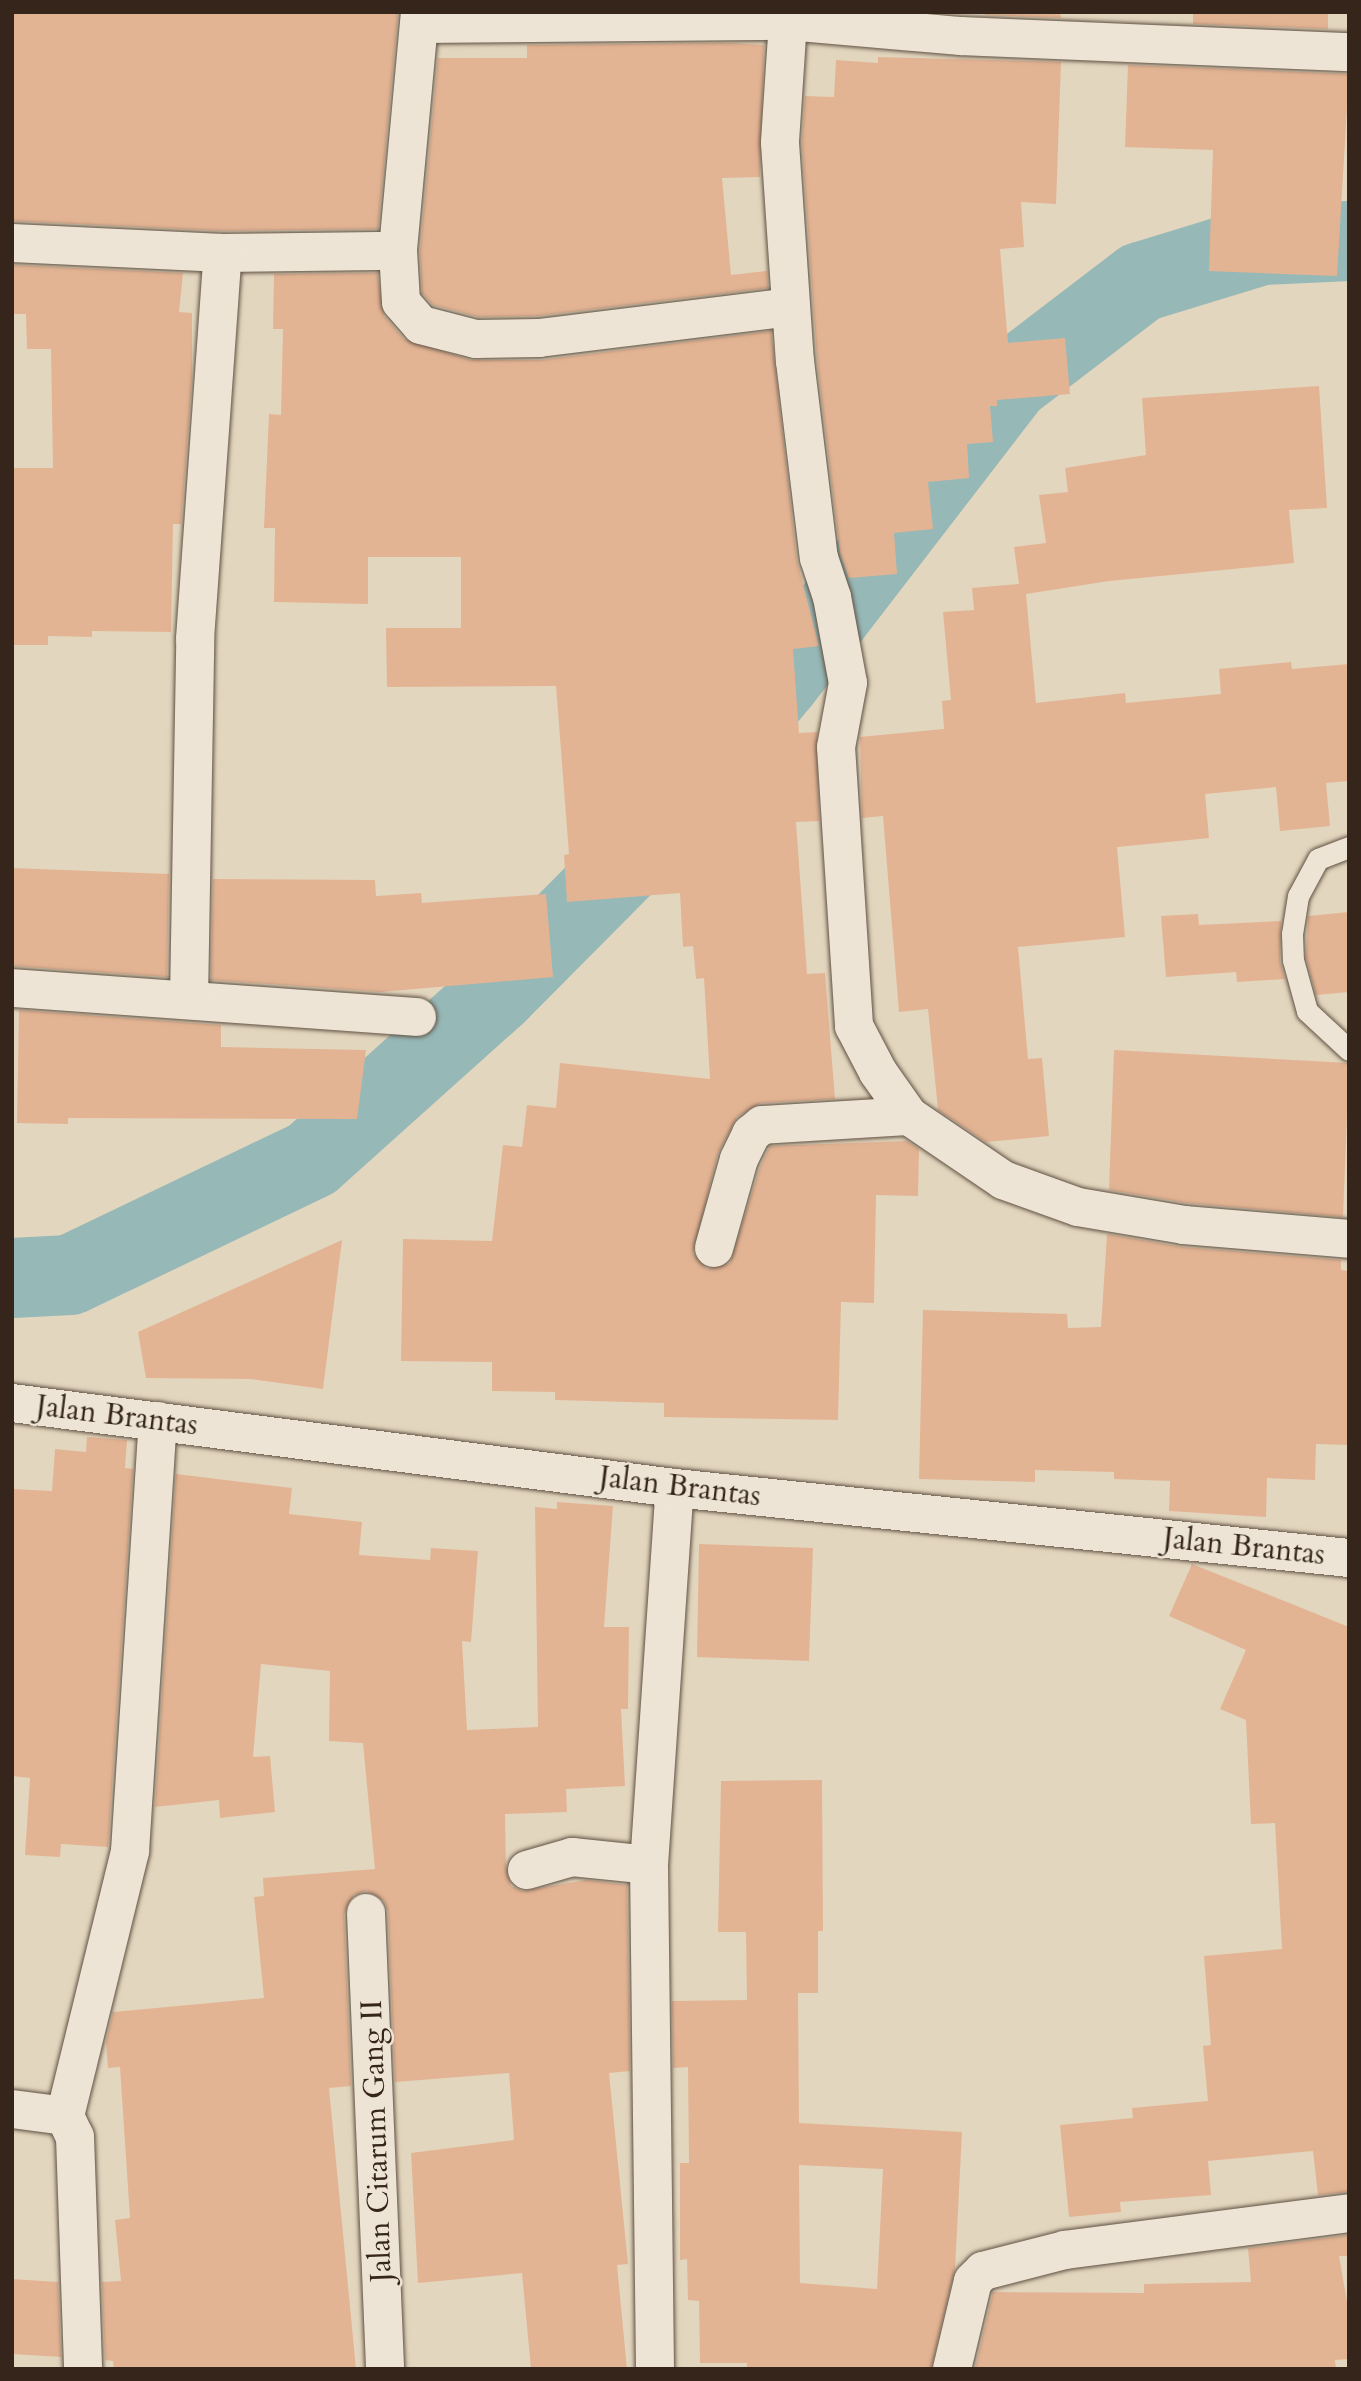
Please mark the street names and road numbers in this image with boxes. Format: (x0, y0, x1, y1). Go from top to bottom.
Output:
street label: Jalan Brantas (34, 1388, 200, 1444)
street label: Jalan Brantas (597, 1459, 763, 1515)
street label: Jalan Brantas (1161, 1521, 1327, 1573)
street label: Jalan Citarum Gang II (354, 1999, 400, 2283)

